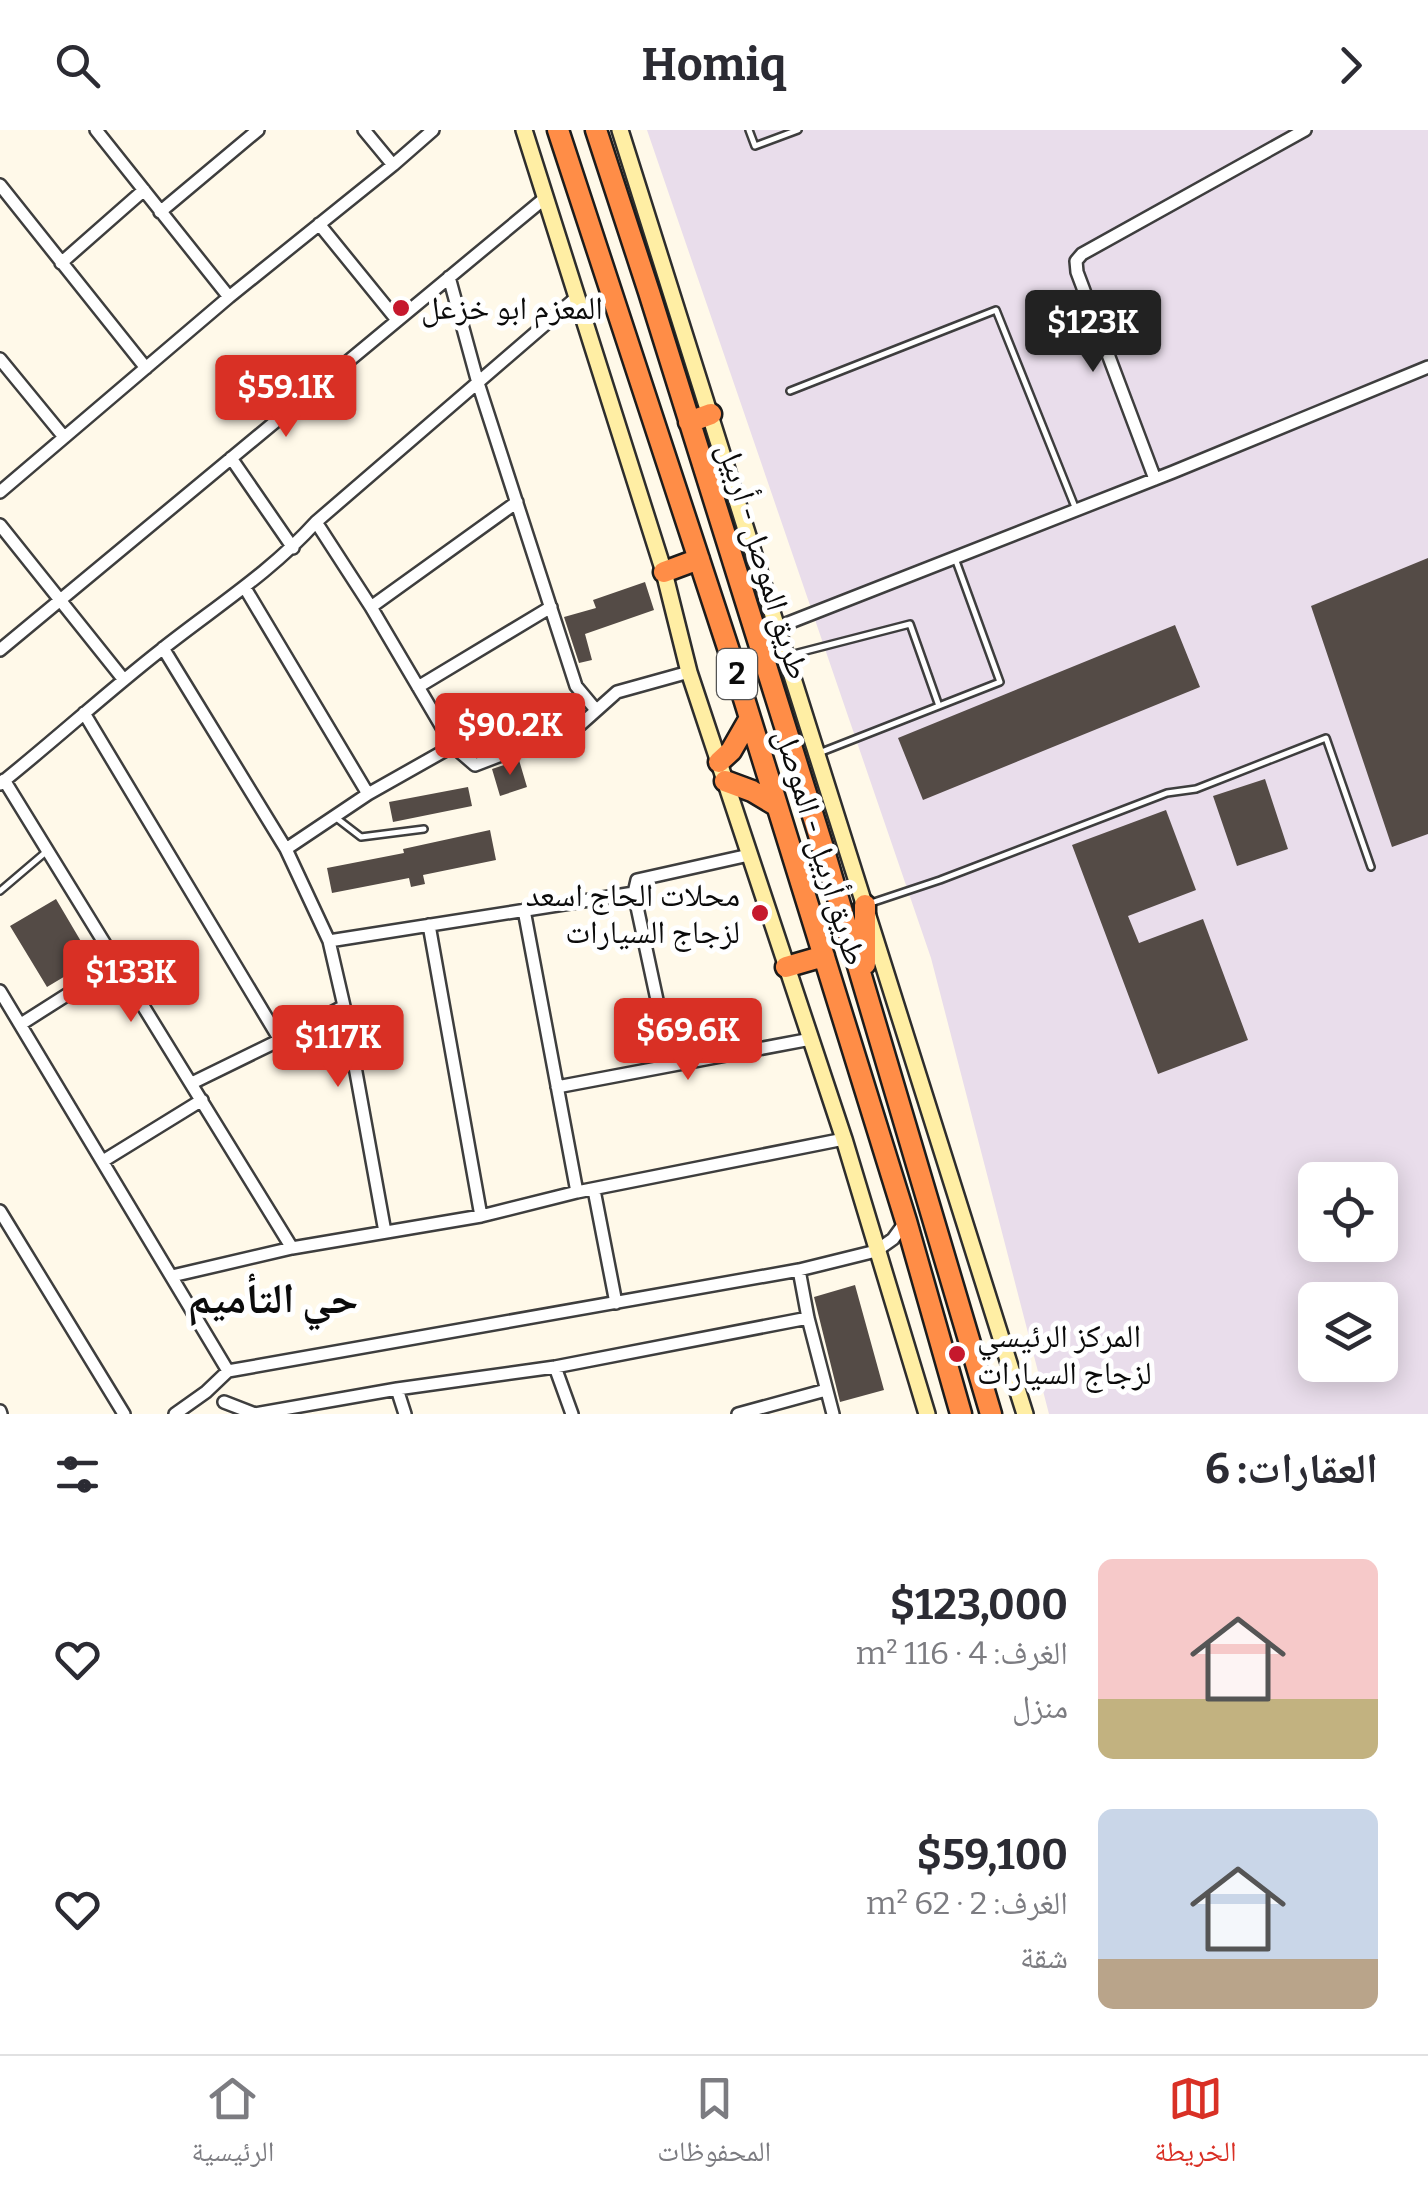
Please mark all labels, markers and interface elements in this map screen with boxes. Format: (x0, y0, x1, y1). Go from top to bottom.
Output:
icon: search (50, 38, 105, 93)
text: Homiq (642, 38, 786, 92)
icon: forward (1323, 38, 1378, 93)
place label: المعزم ابو خزعل (421, 289, 603, 329)
pin: $123K (1023, 290, 1163, 375)
marker: المعزم ابو خزعل (390, 297, 412, 319)
text: $123K (1047, 303, 1139, 341)
pin: $59.1K (205, 355, 367, 440)
text: $59.1K (237, 368, 335, 406)
street label: طريق الموصل - أربيل (709, 438, 818, 684)
road number: 2 (717, 649, 757, 699)
pin: $90.2K (429, 693, 591, 778)
text: $90.2K (457, 706, 563, 744)
street label: طريق أربيل - الموصل (766, 724, 875, 970)
place label: محلات الحاج اسعد لزجاج السيارات (526, 876, 740, 952)
marker: محلات الحاج اسعد لزجاج السيارات (749, 902, 771, 924)
pin: $133K (61, 940, 201, 1025)
text: $133K (85, 953, 177, 991)
pin: $69.6K (607, 998, 769, 1083)
pin: $117K (268, 1005, 408, 1090)
text: $69.6K (636, 1011, 740, 1049)
text: $117K (295, 1018, 381, 1056)
map controls (1298, 1162, 1398, 1382)
button: locate (1298, 1162, 1398, 1262)
district label: حي التأميم (188, 1273, 358, 1331)
button: layers (1298, 1282, 1398, 1382)
place label: المركز الرئيسي لزجاج السيارات (977, 1317, 1152, 1393)
marker: المركز الرئيسي لزجاج السيارات (946, 1343, 968, 1365)
text: العقارات: 6 (1205, 1444, 1378, 1494)
icon: filters (50, 1447, 105, 1502)
text: $123,000 (890, 1580, 1068, 1630)
icon: home (1178, 1599, 1298, 1719)
icon: heart (50, 1632, 105, 1687)
text: الغرف: 4 · 116 m² (856, 1634, 1068, 1672)
text: منزل (1012, 1688, 1068, 1726)
text: $59,100 (916, 1830, 1068, 1880)
icon: home (1178, 1849, 1298, 1969)
icon: heart (50, 1882, 105, 1937)
text: الغرف: 2 · 62 m² (866, 1884, 1068, 1922)
text: شقة (1020, 1938, 1068, 1976)
tab: الرئيسية (191, 2071, 274, 2179)
tab: المحفوظات (657, 2071, 771, 2179)
tab: الخريطة (1154, 2071, 1237, 2179)

